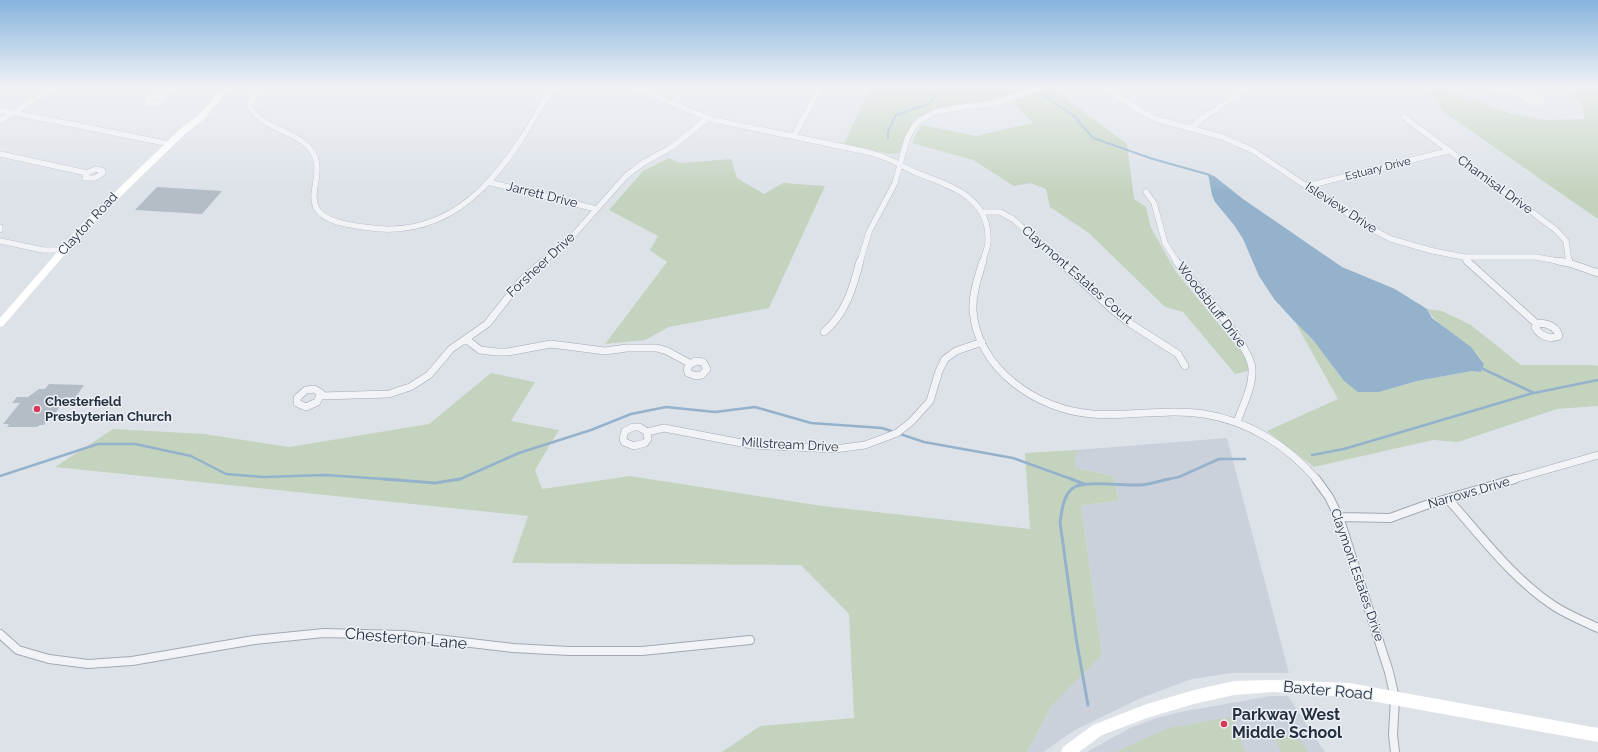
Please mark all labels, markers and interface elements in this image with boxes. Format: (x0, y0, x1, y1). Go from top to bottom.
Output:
street label: Chamisal Drive (1454, 152, 1536, 218)
street label: Estuary Drive (1344, 154, 1412, 184)
street label: Jarrett Drive (505, 179, 579, 211)
street label: Isleview Drive (1302, 179, 1380, 237)
street label: Clayton Road (55, 189, 121, 259)
street label: Claymont Estates Court (1018, 223, 1136, 327)
street label: Forsheer Drive (504, 229, 578, 301)
street label: Woodsbluff Drive (1173, 259, 1249, 351)
place label: Chesterfield Presbyterian Church (45, 394, 172, 425)
marker: Chesterfield Presbyterian Church (32, 404, 42, 414)
street label: Millstream Drive (741, 435, 839, 455)
street label: Narrows Drive (1426, 474, 1512, 512)
street label: Claymont Estates Drive (1327, 507, 1387, 643)
street label: Chesterton Lane (344, 624, 468, 654)
street label: Baxter Road (1282, 678, 1374, 704)
place label: Parkway West Middle School (1232, 705, 1342, 743)
marker: Parkway West Middle School (1219, 719, 1229, 729)

